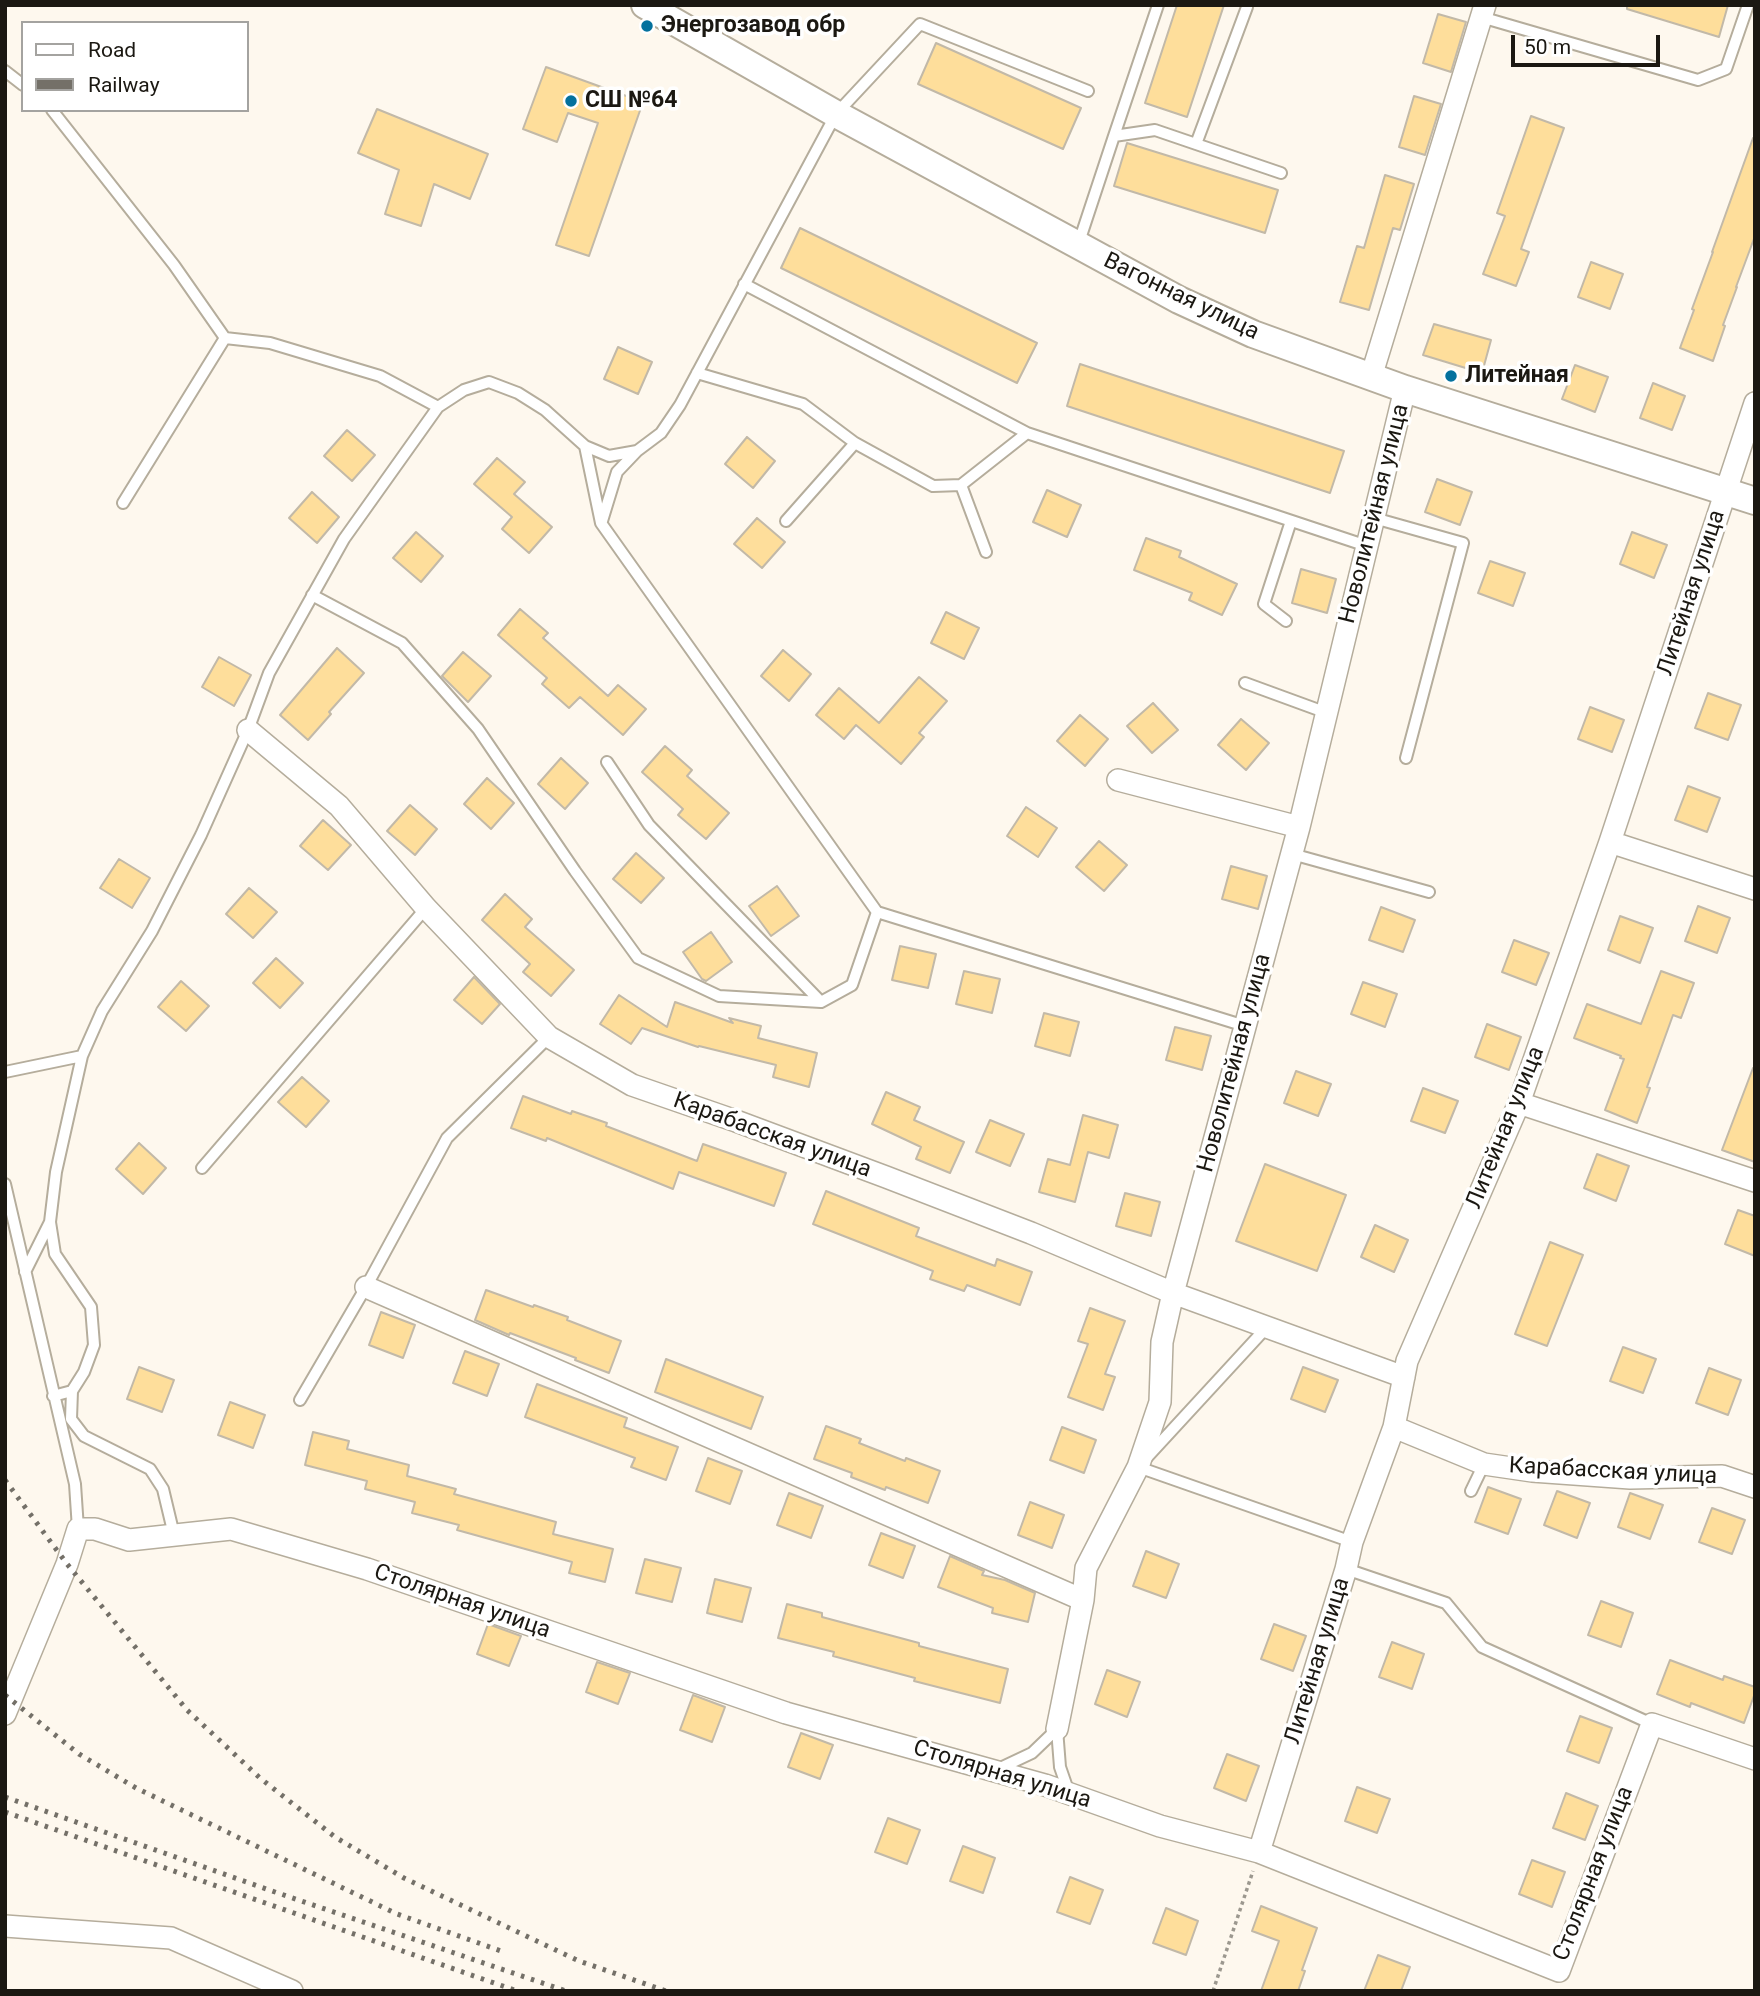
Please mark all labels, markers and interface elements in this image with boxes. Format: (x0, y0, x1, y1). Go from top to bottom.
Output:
place label: Энергозавод обр (661, 12, 845, 40)
marker: Энергозавод обр (639, 18, 655, 34)
legend (21, 21, 248, 112)
scale bar (1515, 21, 1664, 65)
text: 50 m (1524, 35, 1571, 59)
text: Road (88, 38, 136, 62)
text: Railway (88, 73, 160, 97)
place label: СШ №64 (585, 87, 678, 115)
marker: СШ №64 (563, 93, 579, 109)
street label: Вагонная улица (1099, 247, 1263, 347)
place label: Литейная (1465, 362, 1569, 390)
marker: Литейная (1443, 368, 1459, 384)
street label: Новолитейная улица (1334, 401, 1416, 627)
street label: Литейная улица (1652, 507, 1732, 679)
street label: Новолитейная улица (1193, 951, 1277, 1175)
street label: Литейная улица (1461, 1043, 1551, 1213)
street label: Карабасская улица (669, 1087, 875, 1185)
street label: Карабасская улица (1508, 1453, 1718, 1491)
street label: Столярная улица (370, 1559, 554, 1645)
street label: Литейная улица (1280, 1575, 1356, 1747)
street label: Столярная улица (910, 1735, 1094, 1815)
street label: Столярная улица (1548, 1783, 1640, 1965)

